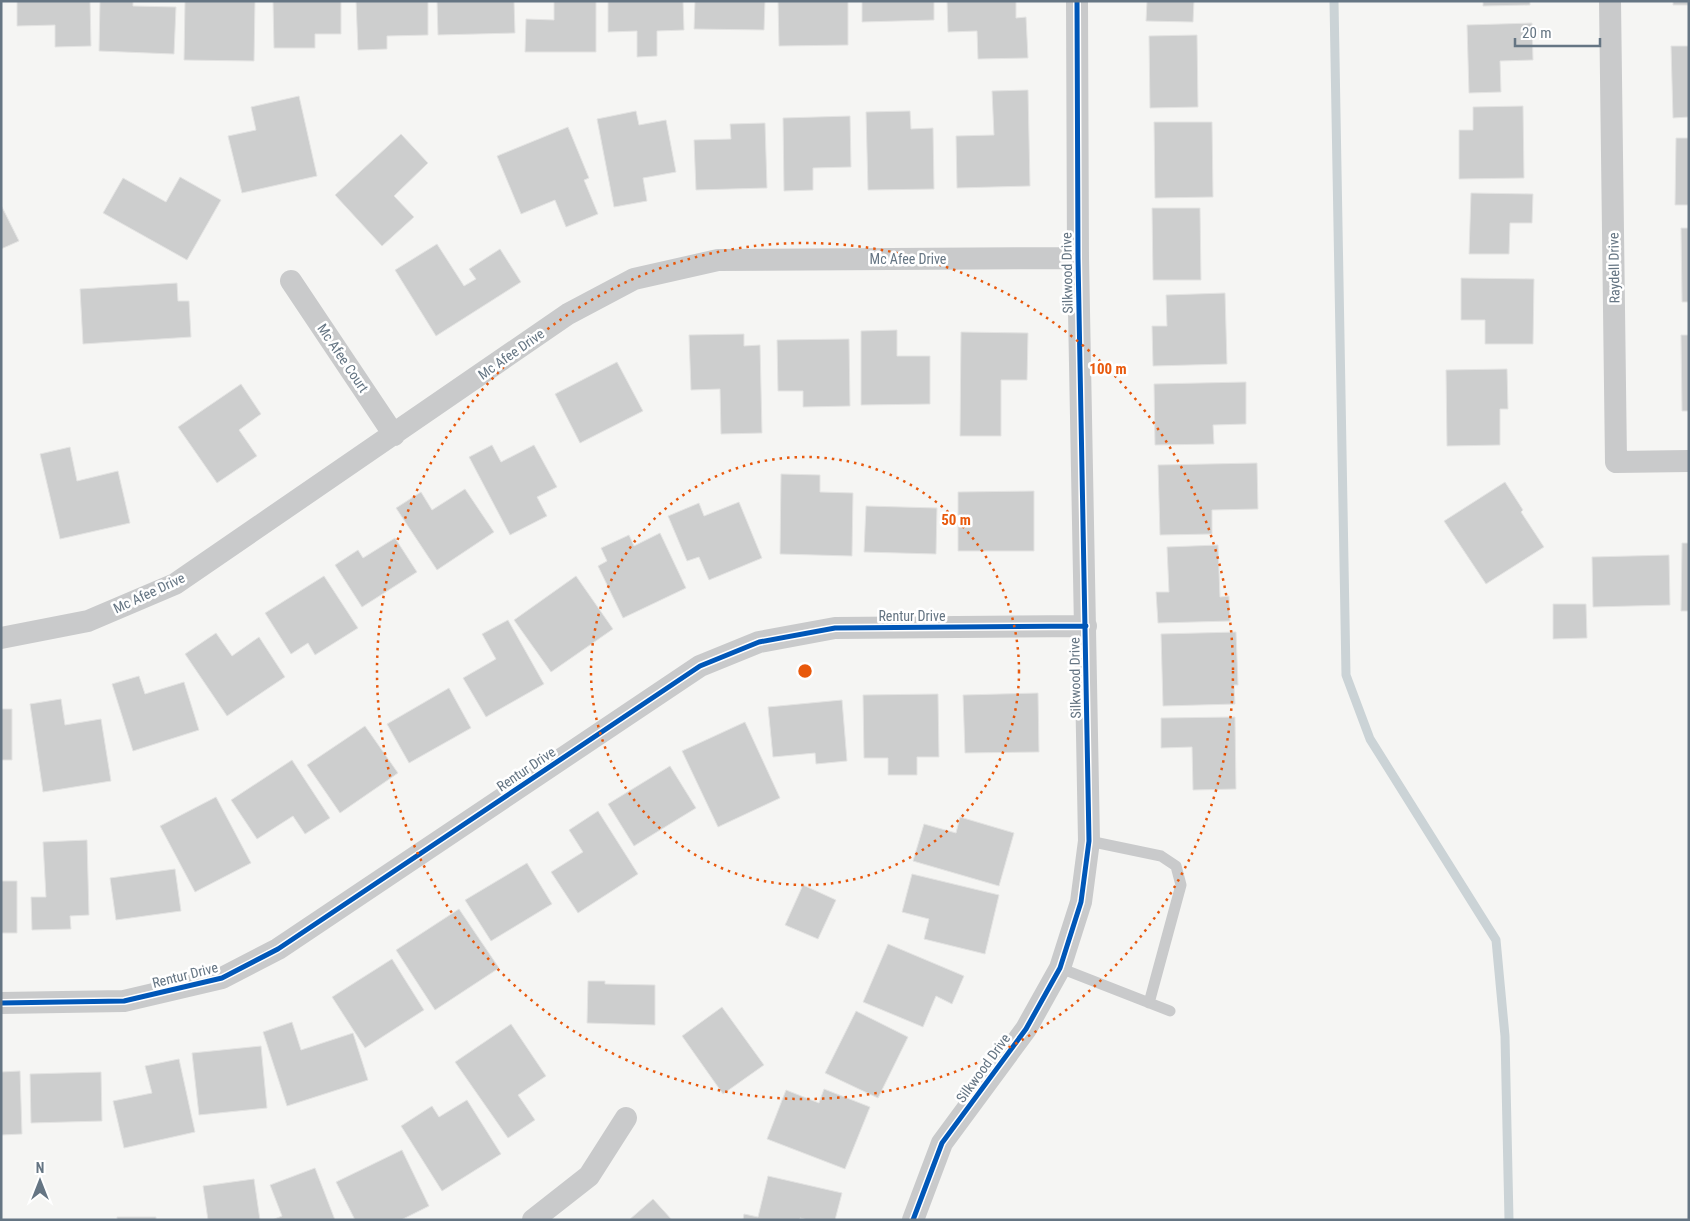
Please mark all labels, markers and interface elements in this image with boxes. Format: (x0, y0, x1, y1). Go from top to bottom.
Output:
scale bar (1515, 15, 1600, 47)
text: 20 m (1522, 24, 1552, 42)
street label: Silkwood Drive (1058, 232, 1076, 314)
street label: Raydell Drive (1605, 232, 1623, 304)
street label: Mc Afee Drive (870, 251, 947, 267)
street label: Mc Afee Court (314, 321, 372, 395)
street label: Mc Afee Drive (475, 325, 547, 383)
text: 100 m (1089, 360, 1127, 378)
text: 50 m (941, 511, 971, 529)
street label: Mc Afee Drive (111, 569, 188, 616)
street label: Rentur Drive (878, 608, 946, 624)
street label: Silkwood Drive (1066, 637, 1084, 719)
centre of rings (796, 662, 814, 680)
street label: Rentur Drive (494, 743, 559, 794)
street label: Rentur Drive (151, 959, 220, 991)
street label: Silkwood Drive (953, 1030, 1014, 1106)
north arrow (15, 1156, 65, 1206)
text: N (36, 1160, 44, 1176)

